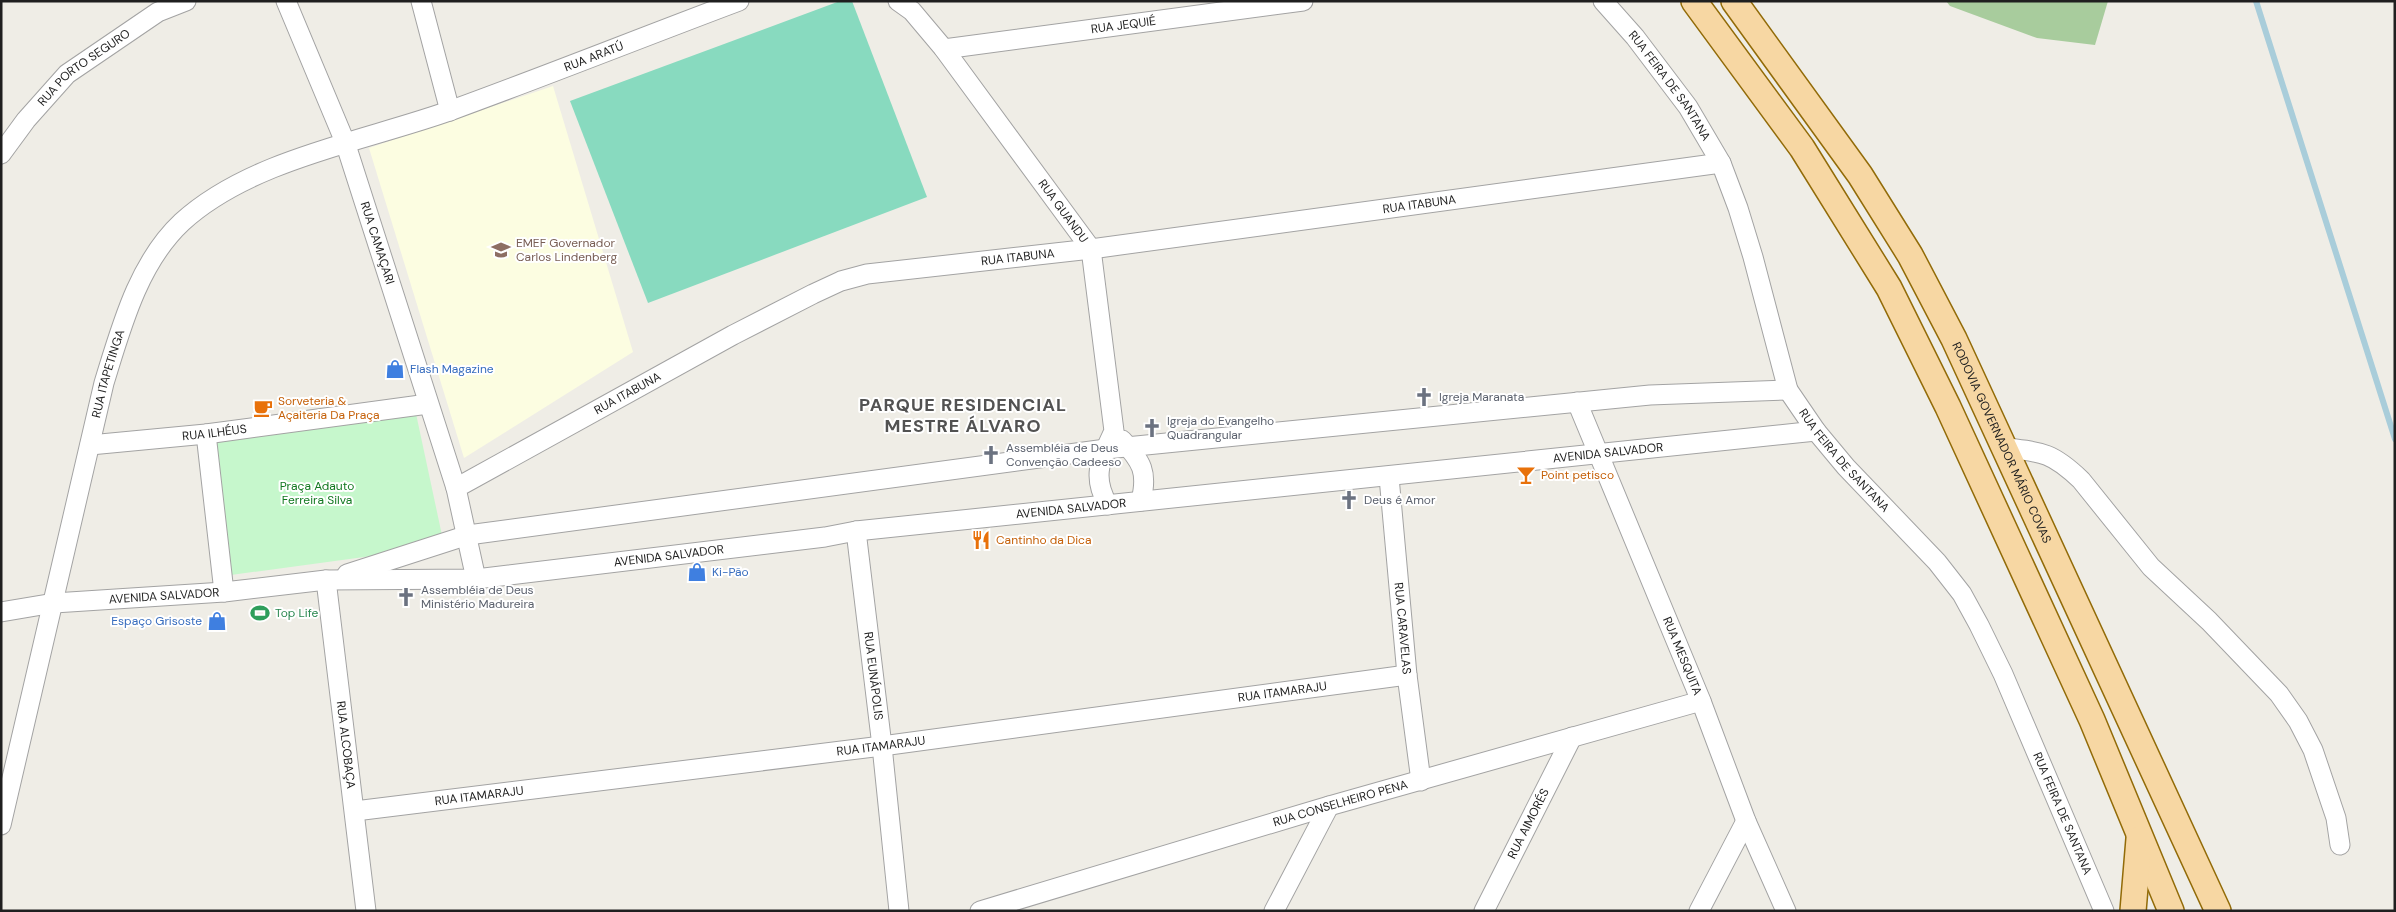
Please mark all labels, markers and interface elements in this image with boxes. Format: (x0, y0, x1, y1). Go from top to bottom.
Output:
street label: RUA JEQUIÉ (1090, 13, 1157, 37)
street label: RUA PORTO SEGURO (34, 25, 133, 110)
street label: RUA FEIRA DE SANTANA (1625, 27, 1714, 144)
street label: RUA ARATÚ (562, 38, 626, 75)
street label: RUA GUANDU (1034, 176, 1092, 246)
street label: RUA ITABUNA (1382, 191, 1457, 217)
street label: RUA CAMAÇARI (357, 200, 398, 287)
place label: EMEF Governador Carlos Lindenberg (516, 235, 618, 265)
school or university icon: EMEF Governador Carlos Lindenberg (490, 239, 512, 261)
street label: RUA ITABUNA (980, 245, 1055, 269)
street label: RUA ITAPETINGA (88, 327, 128, 419)
street label: RODOVIA GOVERNADOR MÁRIO COVAS (1948, 339, 2055, 546)
shop icon: Flash Magazine (384, 358, 406, 380)
place label: Flash Magazine (410, 361, 494, 377)
street label: RUA ITABUNA (591, 368, 664, 418)
church icon: Igreja Maranata (1413, 386, 1435, 408)
place label: Igreja Maranata (1439, 389, 1524, 405)
place label: Sorveteria & Açaiteria Da Praça (278, 393, 380, 423)
district label: PARQUE RESIDENCIAL MESTRE ÁLVARO (859, 393, 1067, 438)
cafe icon: Sorveteria & Açaiteria Da Praça (252, 397, 274, 419)
street label: RUA FEIRA DE SANTANA (1795, 406, 1893, 516)
place label: Igreja do Evangelho Quadrangular (1167, 413, 1274, 443)
church icon: Igreja do Evangelho Quadrangular (1141, 417, 1163, 439)
street label: RUA ILHÉUS (181, 421, 248, 444)
street label: AVENIDA SALVADOR (1552, 439, 1664, 466)
place label: Assembléia de Deus Convenção Cadeeso (1006, 440, 1121, 470)
church icon: Assembléia de Deus Convenção Cadeeso (980, 444, 1002, 466)
bar icon: Point petisco (1515, 464, 1537, 486)
place label: Point petisco (1541, 467, 1614, 483)
park label: Praça Adauto Ferreira Silva (280, 478, 354, 508)
church icon: Deus é Amor (1338, 489, 1360, 511)
place label: Deus é Amor (1364, 492, 1436, 508)
street label: AVENIDA SALVADOR (1015, 495, 1127, 522)
restaurant icon: Cantinho da Dica (970, 529, 992, 551)
place label: Cantinho da Dica (996, 532, 1091, 548)
street label: AVENIDA SALVADOR (613, 541, 725, 570)
shop icon: Ki-Pão (686, 561, 708, 583)
place label: Ki-Pão (712, 564, 749, 580)
place label: Assembléia de Deus Ministério Madureira (421, 582, 534, 612)
street label: RUA CARAVELAS (1391, 582, 1415, 675)
street label: AVENIDA SALVADOR (108, 584, 220, 607)
church icon: Assembléia de Deus Ministério Madureira (395, 586, 417, 608)
sports icon: Top Life (249, 602, 271, 624)
place label: Top Life (275, 605, 319, 621)
shop icon: Espaço Grisoste (206, 610, 228, 632)
place label: Espaço Grisoste (111, 613, 202, 629)
street label: RUA MESQUITA (1659, 614, 1706, 698)
street label: RUA EUNÁPOLIS (860, 631, 887, 721)
street label: RUA ITAMARAJU (1237, 678, 1328, 706)
street label: RUA ALCOBAÇA (333, 700, 359, 790)
street label: RUA ITAMARAJU (836, 732, 927, 760)
street label: RUA FEIRA DE SANTANA (2029, 750, 2096, 877)
street label: RUA CONSELHEIRO PENA (1271, 776, 1409, 830)
street label: RUA ITAMARAJU (434, 782, 525, 809)
street label: RUA AIMORÉS (1504, 786, 1553, 861)

